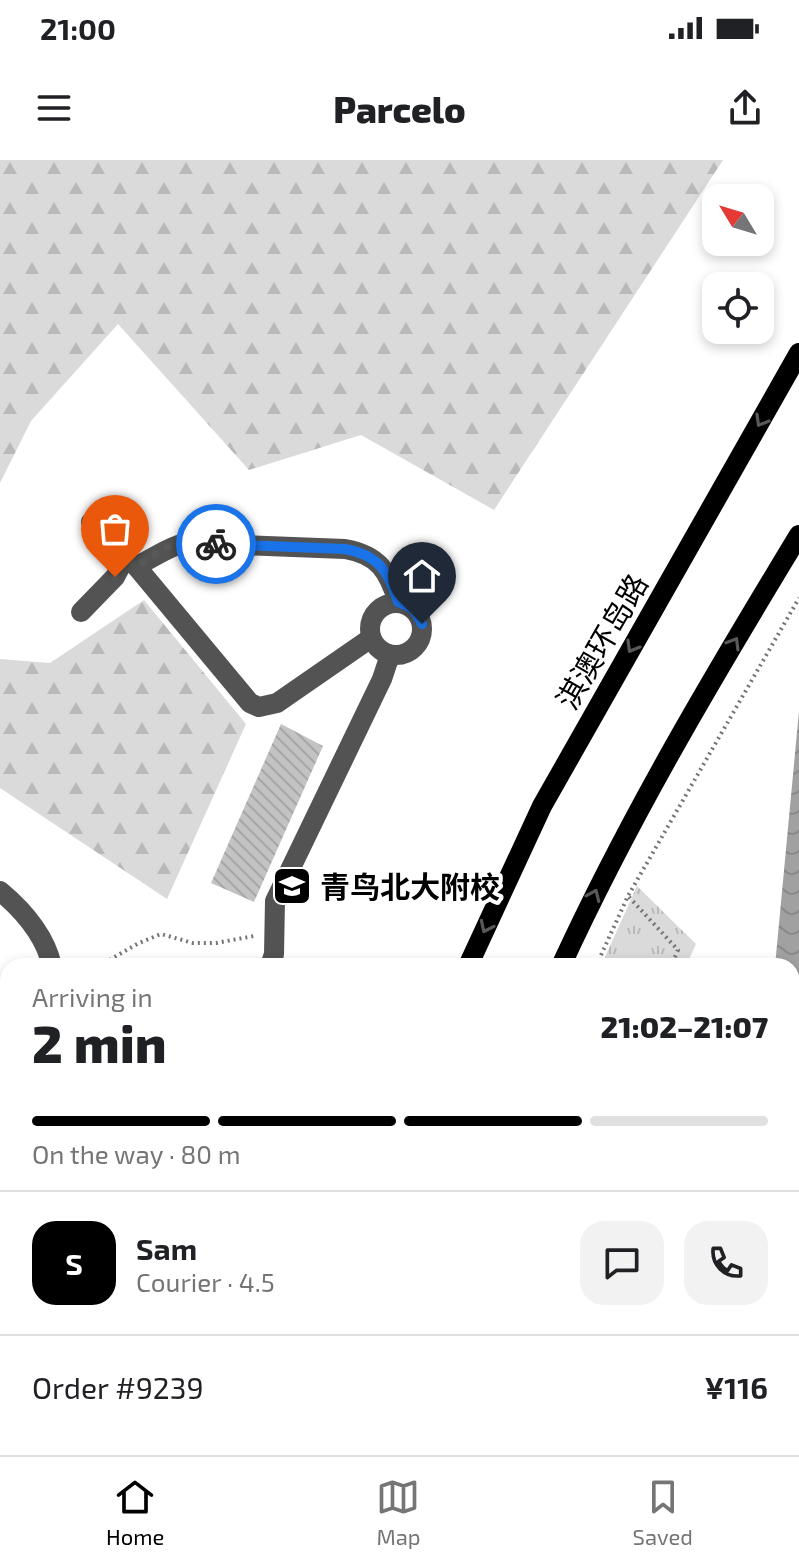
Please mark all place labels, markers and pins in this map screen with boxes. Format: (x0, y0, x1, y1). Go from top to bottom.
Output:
pin (81, 495, 149, 577)
pin (388, 542, 456, 624)
school or university icon: 青鸟北大附校 (271, 865, 313, 907)
place label: 青鸟北大附校 (320, 868, 500, 904)

